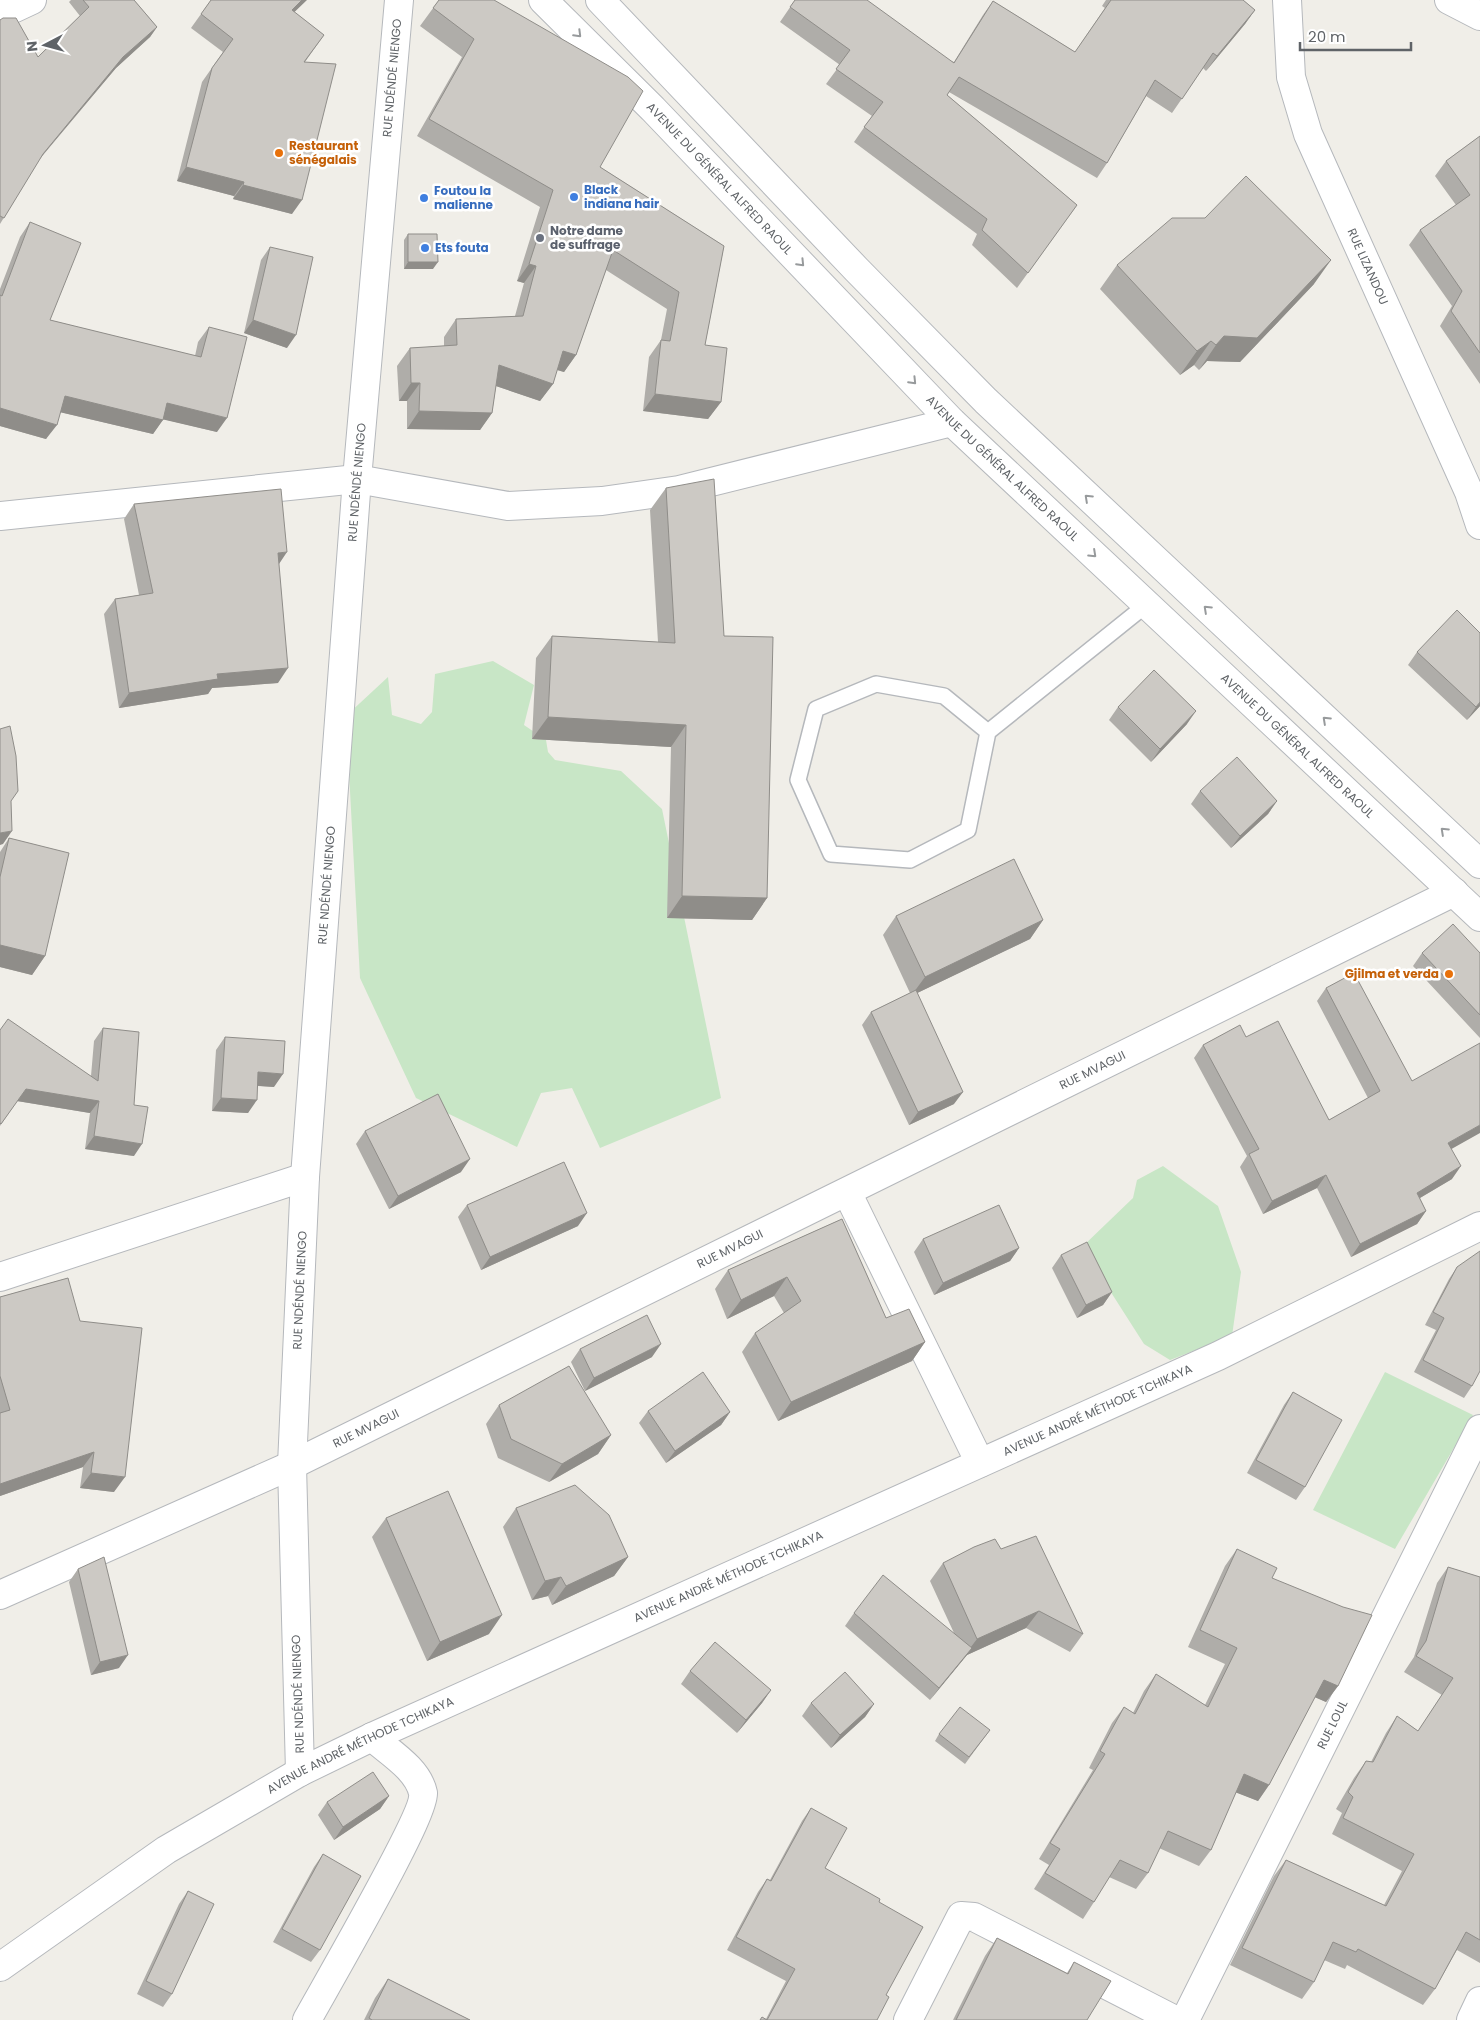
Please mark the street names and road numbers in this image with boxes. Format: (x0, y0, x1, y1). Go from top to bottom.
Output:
street label: RUE NDÉNDÉ NIENGO (378, 18, 405, 138)
street label: AVENUE DU GÉNÉRAL ALFRED RAOUL (643, 98, 797, 258)
street label: RUE LIZANDOU (1344, 226, 1393, 307)
street label: AVENUE DU GÉNÉRAL ALFRED RAOUL (923, 391, 1083, 545)
street label: RUE NDÉNDÉ NIENGO (343, 422, 370, 542)
street label: AVENUE DU GÉNÉRAL ALFRED RAOUL (1217, 669, 1378, 822)
street label: RUE NDÉNDÉ NIENGO (313, 825, 339, 945)
street label: RUE MVAGUI (1056, 1046, 1128, 1093)
street label: RUE MVAGUI (694, 1225, 766, 1272)
street label: RUE NDÉNDÉ NIENGO (288, 1230, 311, 1350)
street label: AVENUE ANDRÉ MÉTHODE TCHIKAYA (1000, 1360, 1195, 1460)
street label: RUE MVAGUI (330, 1405, 402, 1452)
street label: AVENUE ANDRÉ MÉTHODE TCHIKAYA (631, 1526, 826, 1626)
street label: RUE NDÉNDÉ NIENGO (287, 1634, 308, 1754)
street label: AVENUE ANDRÉ MÉTHODE TCHIKAYA (263, 1692, 456, 1798)
street label: RUE LOUL (1313, 1697, 1351, 1752)

